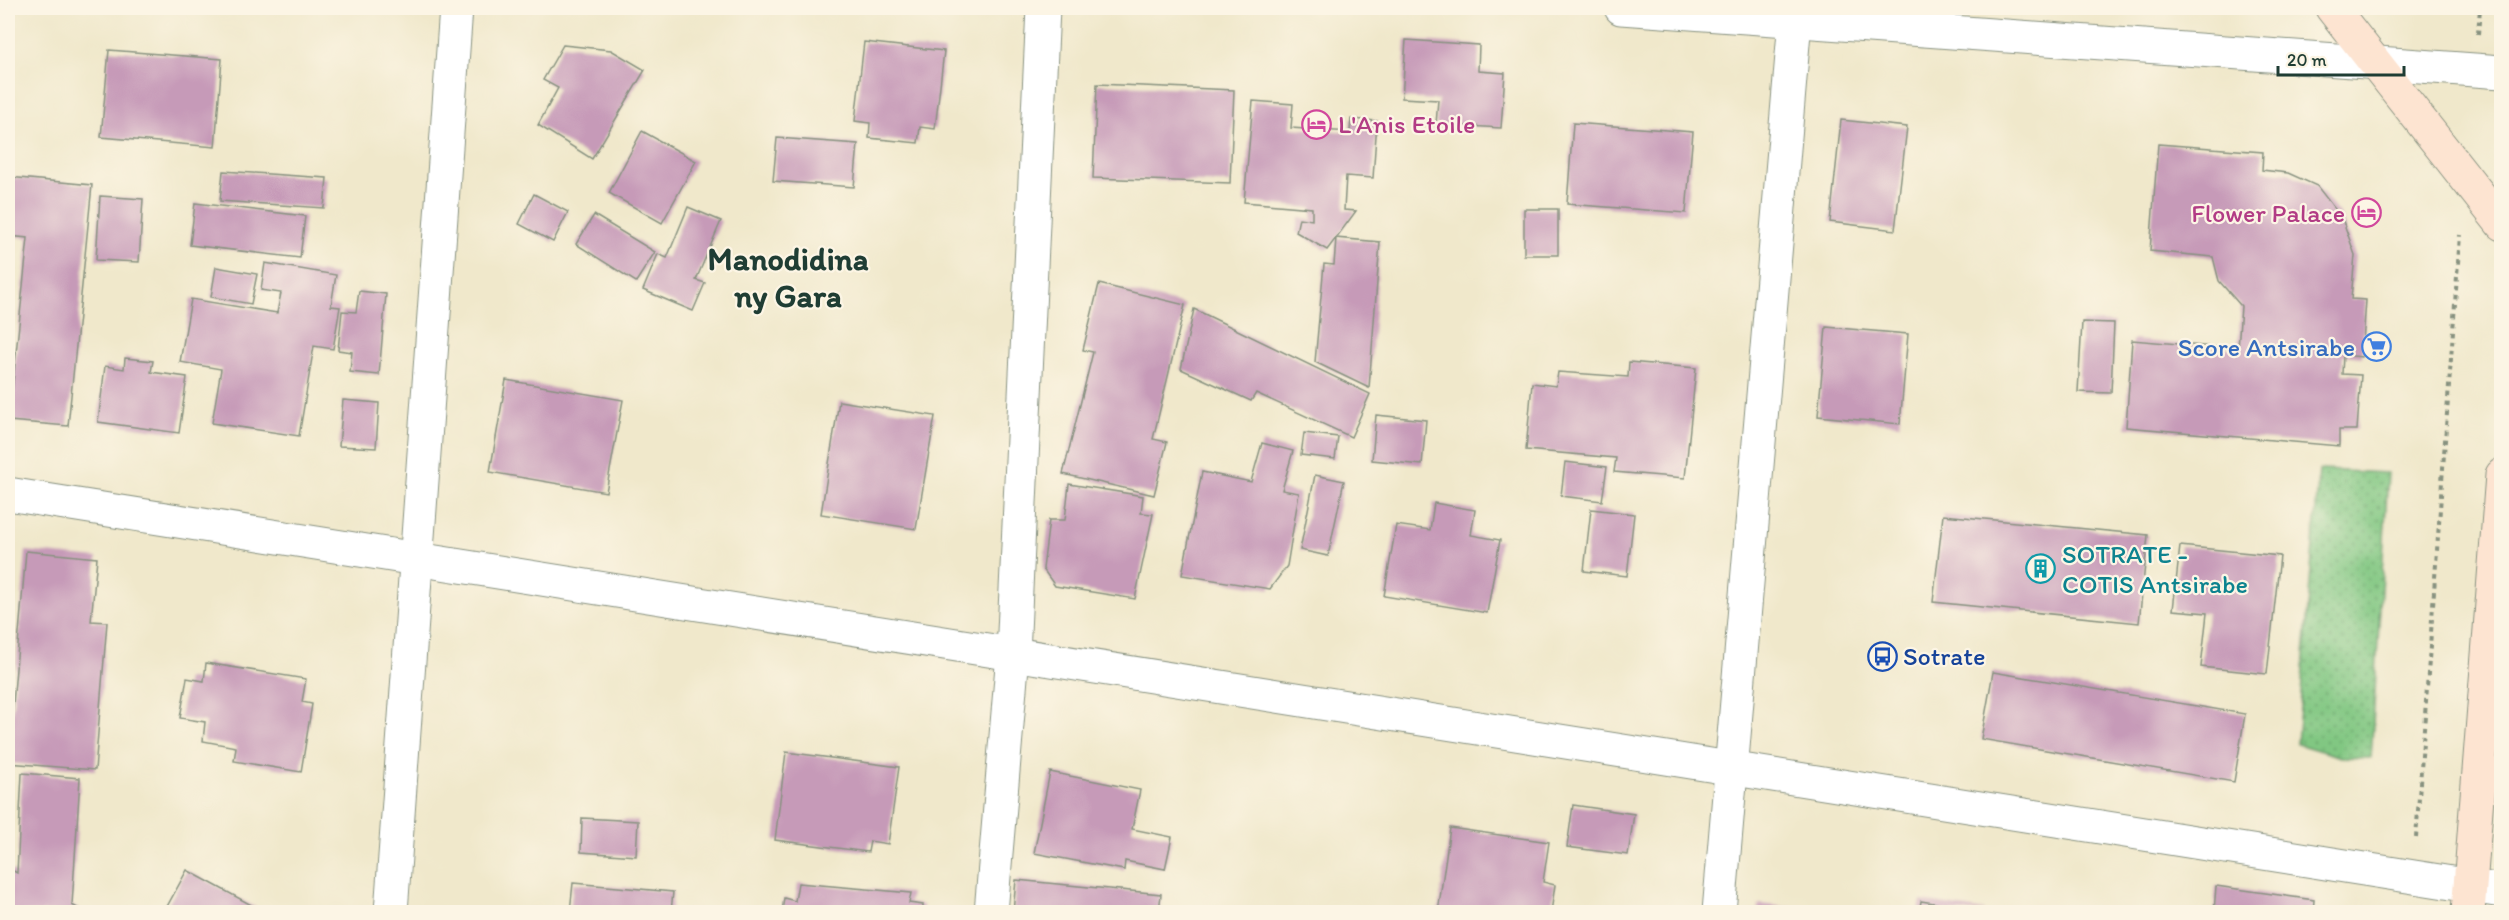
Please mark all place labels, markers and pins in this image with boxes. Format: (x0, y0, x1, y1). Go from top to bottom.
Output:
hotel icon: L'Anis Etoile (1301, 108, 1333, 140)
place label: L'Anis Etoile (1338, 108, 1475, 140)
place label: Flower Palace (2191, 197, 2345, 229)
hotel icon: Flower Palace (2350, 197, 2382, 229)
place label: Score Antsirabe (2178, 331, 2355, 363)
supermarket icon: Score Antsirabe (2360, 331, 2392, 363)
place label: SOTRATE - COTIS Antsirabe (2062, 538, 2248, 600)
building icon: SOTRATE - COTIS Antsirabe (2025, 553, 2057, 585)
bus stop icon: Sotrate (1866, 640, 1898, 672)
place label: Sotrate (1903, 640, 1985, 672)

